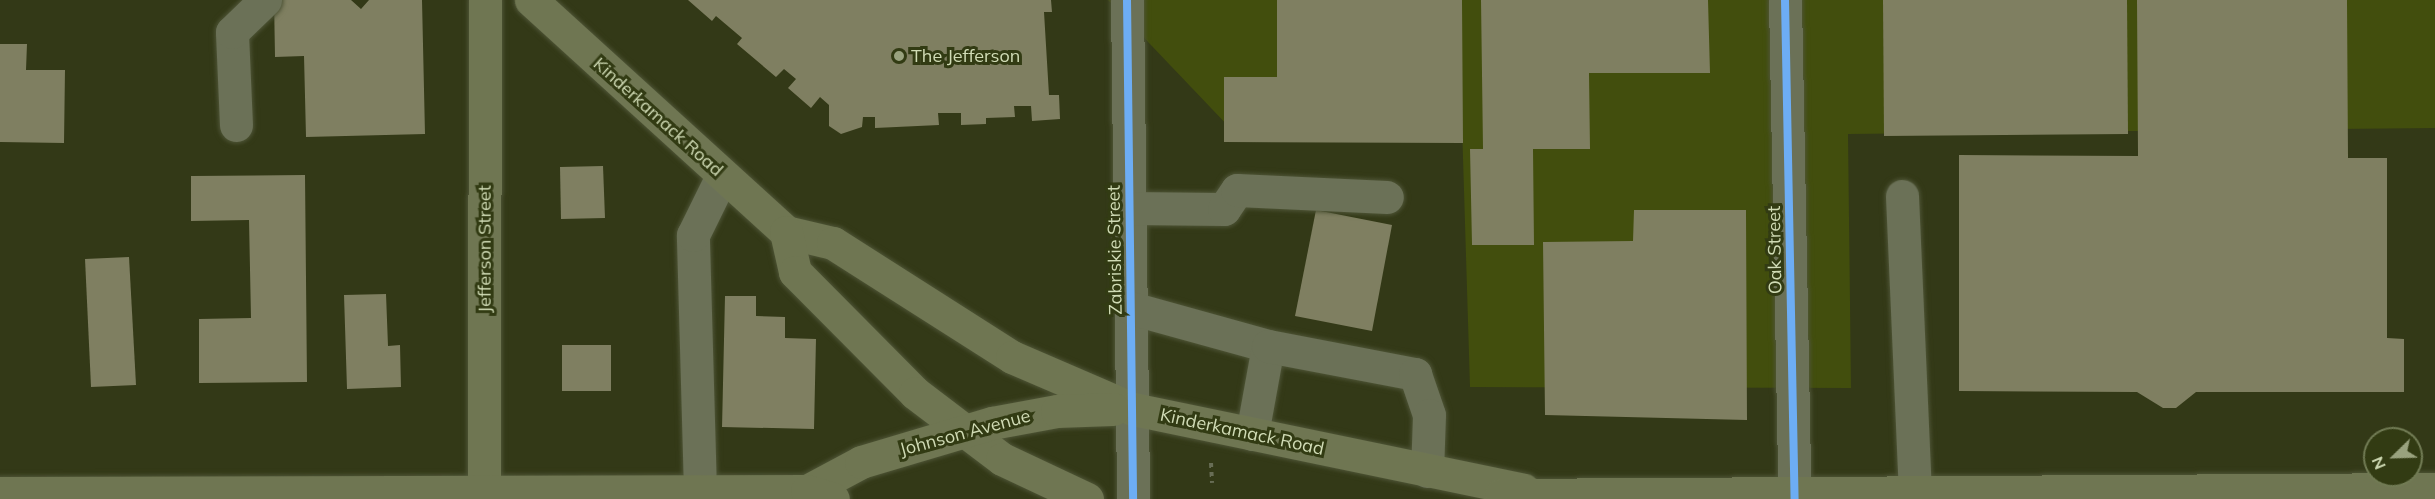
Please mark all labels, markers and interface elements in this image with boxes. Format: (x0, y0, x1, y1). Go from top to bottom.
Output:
place label: The Jefferson (911, 45, 1020, 67)
marker: The Jefferson (892, 49, 906, 63)
street label: Kinderkamack Road (589, 53, 727, 181)
street label: Jefferson Street (474, 185, 496, 313)
street label: Zabriskie Street (1103, 185, 1127, 315)
street label: Oak Street (1763, 206, 1787, 294)
street label: Kinderkamack Road (1158, 404, 1326, 460)
street label: Johnson Avenue (897, 405, 1033, 461)
north arrow (2363, 427, 2423, 487)
text: N (2367, 454, 2390, 473)

